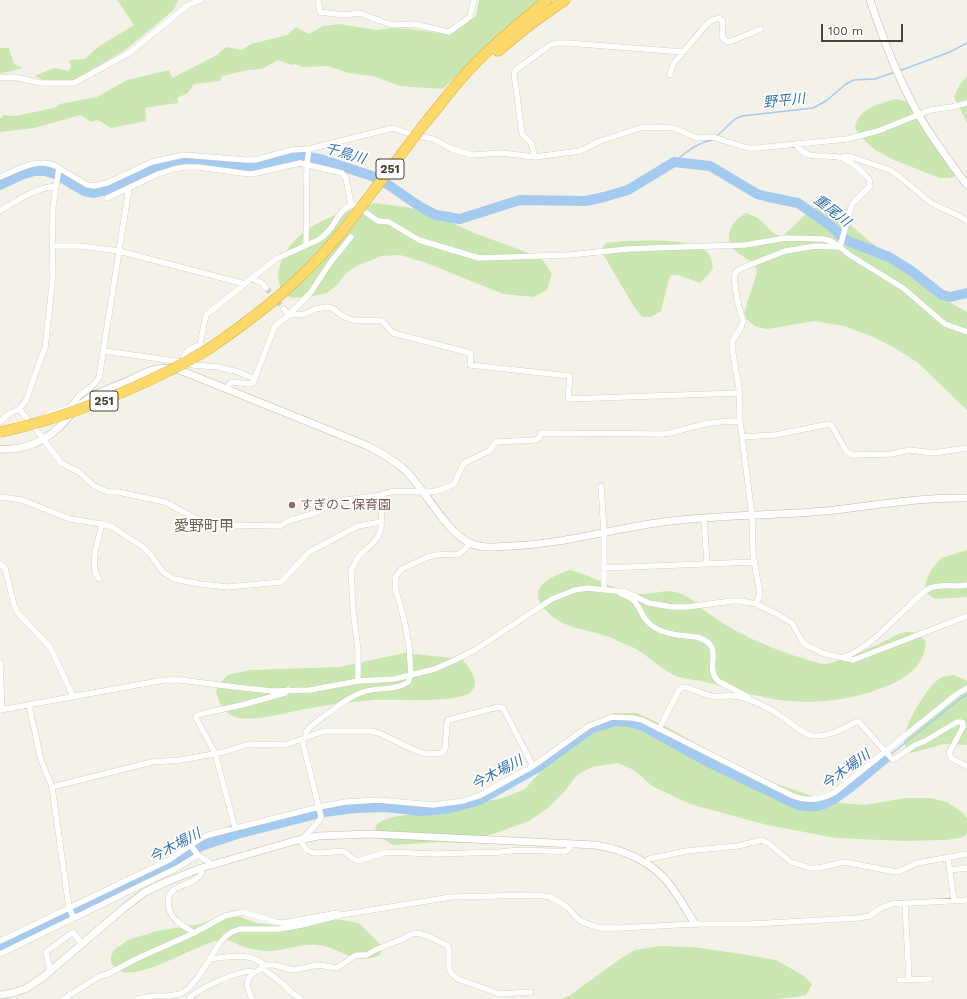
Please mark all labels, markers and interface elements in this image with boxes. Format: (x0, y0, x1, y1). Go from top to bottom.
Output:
scale bar (823, 16, 905, 42)
text: 100 m (828, 24, 863, 38)
water label: 野平川 (762, 90, 806, 112)
water label: 千鳥川 (322, 140, 368, 168)
road number: 251 (376, 159, 404, 179)
water label: 重尾川 (810, 191, 854, 231)
road number: 251 (90, 391, 118, 411)
place label: すぎのこ保育園 (300, 497, 391, 513)
marker: すぎのこ保育園 (287, 500, 297, 510)
district label: 愛野町甲 (174, 518, 234, 536)
water label: 今木場川 (818, 747, 874, 793)
water label: 今木場川 (468, 752, 526, 794)
water label: 今木場川 (146, 825, 204, 867)

